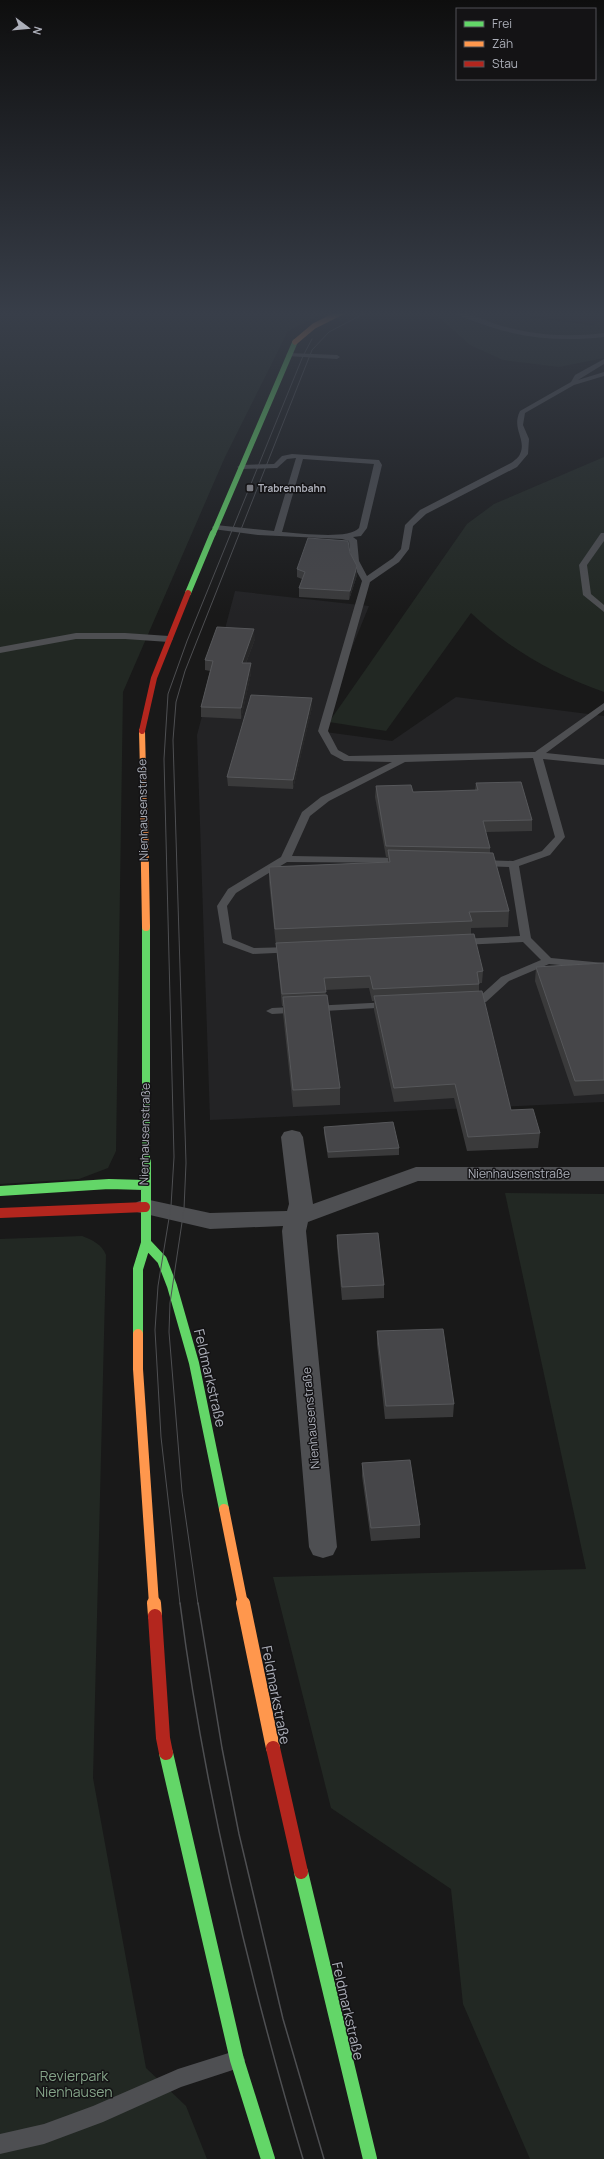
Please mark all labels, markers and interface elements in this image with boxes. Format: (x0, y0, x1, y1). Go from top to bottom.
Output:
north arrow (8, 8, 48, 48)
legend (456, 8, 596, 80)
text: Frei (492, 15, 512, 32)
text: N (30, 25, 46, 37)
text: Zäh (492, 35, 513, 52)
text: Stau (492, 55, 518, 72)
place label: Trabrennbahn (258, 481, 326, 495)
marker: Trabrennbahn (245, 483, 255, 493)
street label: Nienhausenstraße (133, 759, 152, 861)
street label: Nienhausenstraße (135, 1083, 154, 1185)
street label: Nienhausenstraße (468, 1165, 570, 1182)
street label: Feldmarkstraße (190, 1327, 231, 1429)
street label: Nienhausenstraße (298, 1366, 323, 1470)
street label: Feldmarkstraße (258, 1644, 295, 1746)
street label: Feldmarkstraße (328, 1960, 369, 2062)
park label: Revierpark Nienhausen (35, 2066, 113, 2101)

